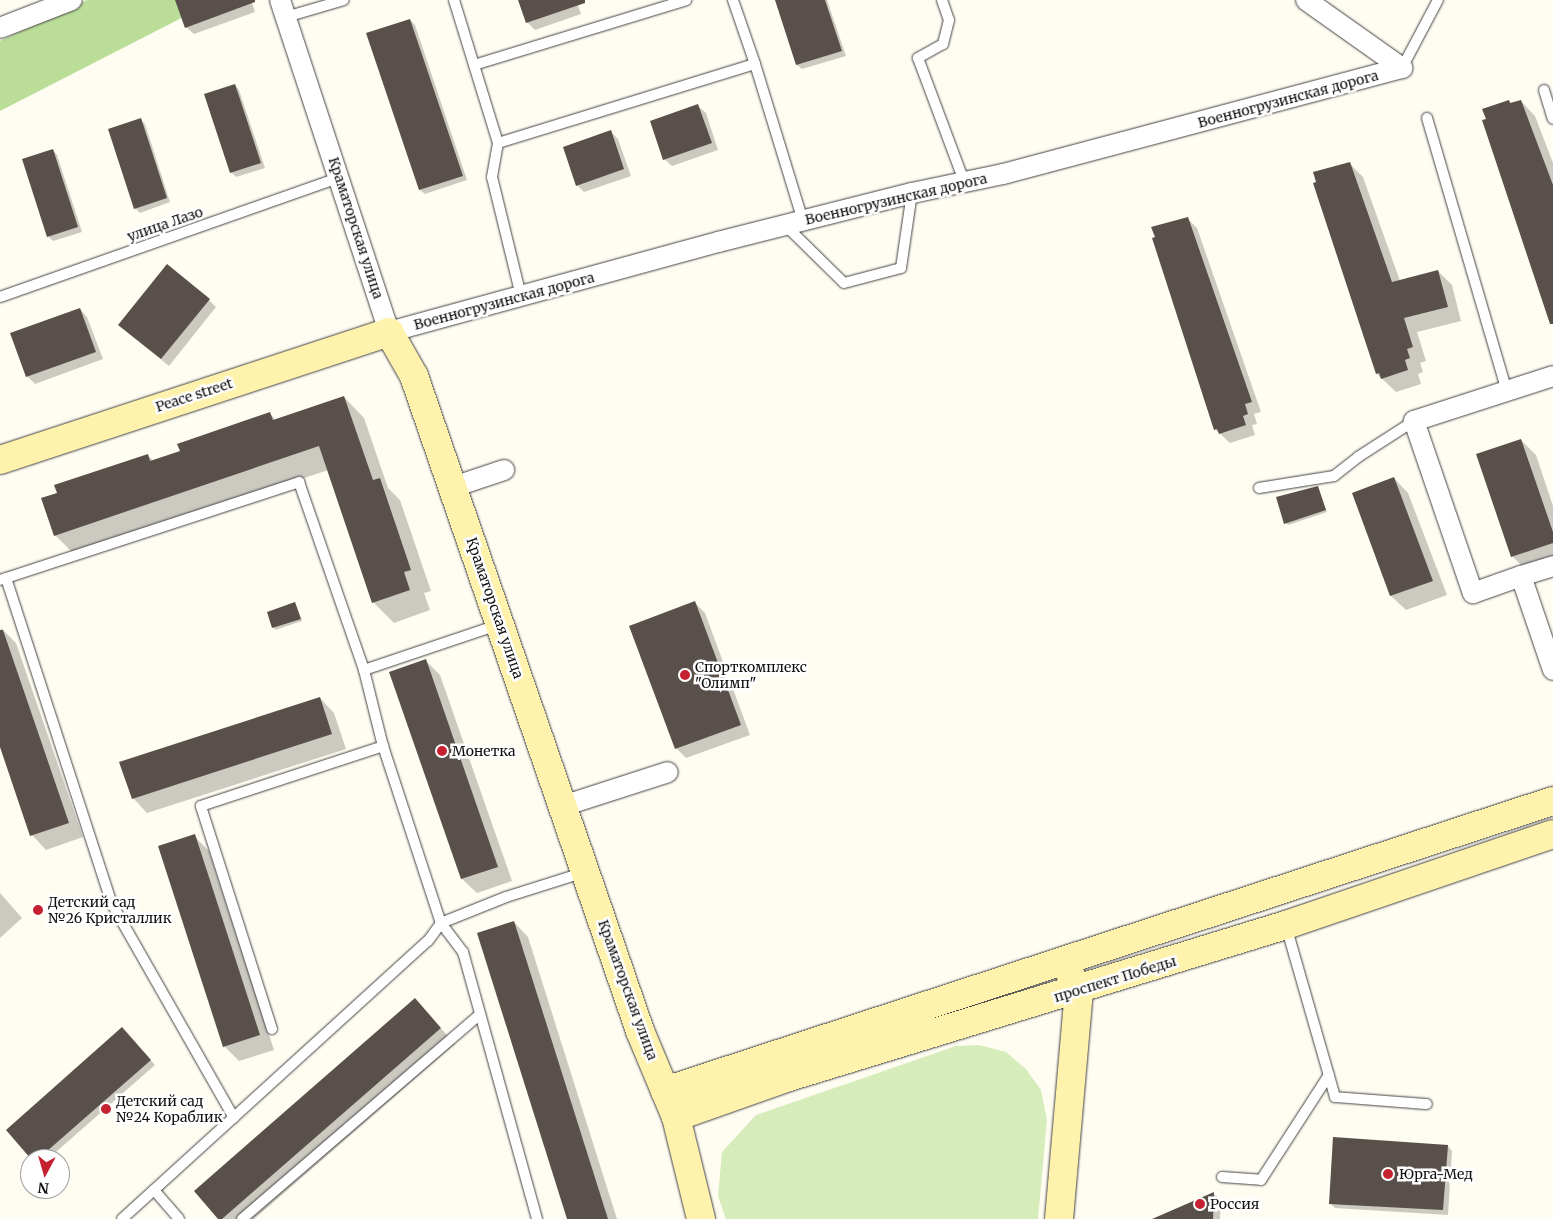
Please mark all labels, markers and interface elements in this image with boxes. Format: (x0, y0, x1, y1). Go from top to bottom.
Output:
street label: Военногрузинская дорога (1196, 67, 1380, 131)
street label: Краматорская улица (325, 155, 387, 301)
street label: Военногрузинская дорога (803, 170, 989, 228)
street label: улица Лазо (125, 203, 205, 245)
street label: Военногрузинская дорога (412, 269, 596, 333)
street label: Peace street (153, 375, 235, 415)
street label: Краматорская улица (463, 535, 527, 681)
place label: Спорткомплекс "Олимп" (695, 659, 807, 692)
marker: Спорткомплекс "Олимп" (679, 669, 691, 681)
place label: Монетка (452, 743, 516, 759)
marker: Монетка (436, 745, 448, 757)
place label: Детский сад №26 Кристаллик (48, 894, 172, 926)
marker: Детский сад №26 Кристаллик (32, 904, 44, 916)
street label: Краматорская улица (595, 918, 661, 1062)
street label: проспект Победы (1052, 952, 1178, 1006)
place label: Детский сад №24 Кораблик (116, 1093, 223, 1126)
marker: Детский сад №24 Кораблик (100, 1103, 112, 1115)
north arrow (20, 1149, 70, 1199)
place label: Юрга-Мед (1399, 1166, 1473, 1182)
marker: Юрга-Мед (1381, 1167, 1395, 1181)
text: N (37, 1178, 50, 1197)
place label: Россия (1210, 1196, 1259, 1212)
marker: Россия (1194, 1198, 1206, 1210)

